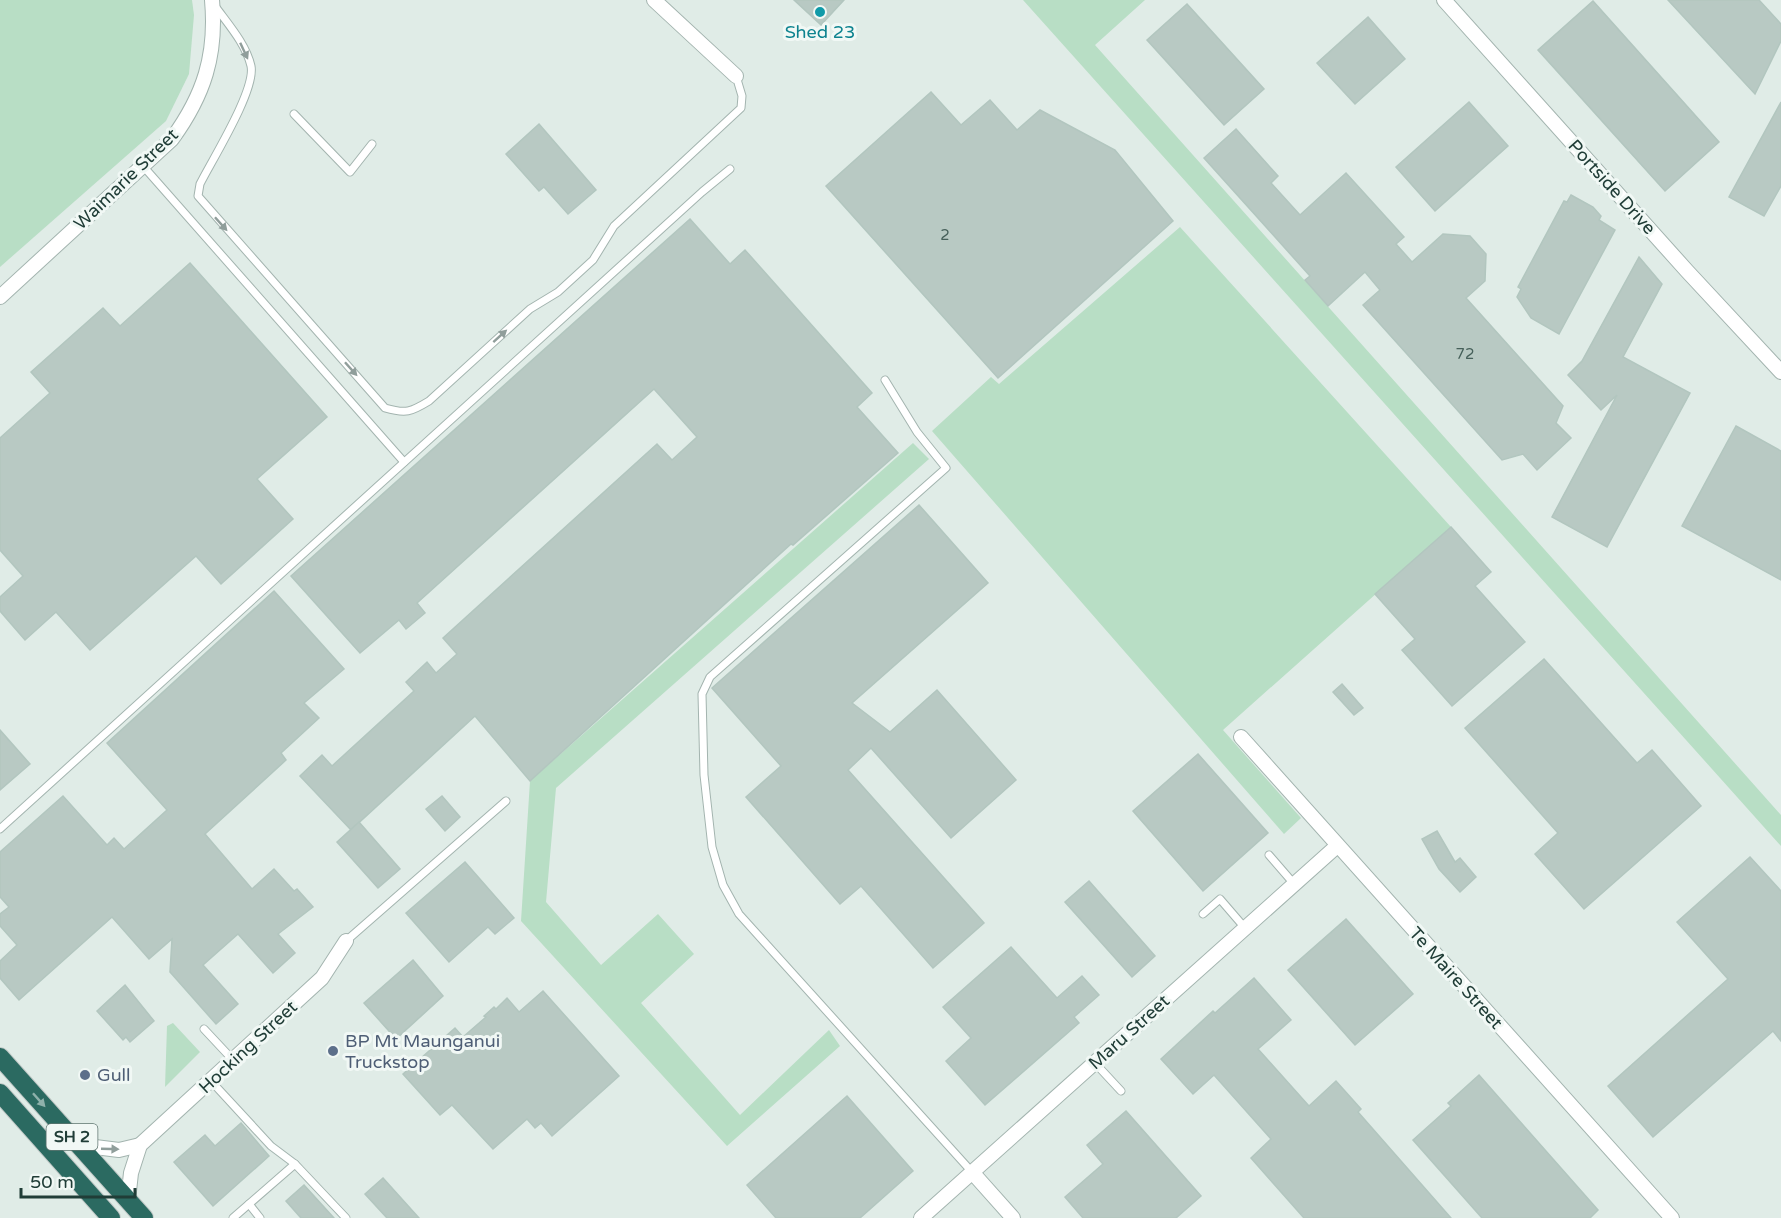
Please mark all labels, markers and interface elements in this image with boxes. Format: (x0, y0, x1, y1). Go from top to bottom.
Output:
marker: Shed 23 (813, 5, 827, 19)
place label: Shed 23 (785, 21, 855, 43)
one-way arrow (239, 42, 248, 59)
street label: Waimarie Street (69, 124, 183, 234)
street label: Portside Drive (1564, 135, 1660, 239)
one-way arrow (214, 216, 228, 231)
house number: 2 (940, 226, 950, 244)
one-way arrow (492, 330, 507, 343)
house number: 72 (1456, 345, 1474, 363)
one-way arrow (344, 361, 357, 376)
street label: Te Maire Street (1404, 922, 1508, 1034)
street label: Maru Street (1084, 990, 1174, 1074)
street label: Hocking Street (194, 996, 302, 1098)
place label: BP Mt Maunganui Truckstop (345, 1030, 500, 1073)
marker: BP Mt Maunganui Truckstop (326, 1044, 340, 1058)
place label: Gull (97, 1064, 131, 1086)
marker: Gull (78, 1068, 92, 1082)
one-way arrow (32, 1093, 46, 1108)
road number: SH 2 (46, 1124, 98, 1150)
one-way arrow (100, 1144, 119, 1154)
scale bar (21, 1161, 135, 1199)
text: 50 m (30, 1171, 74, 1193)

